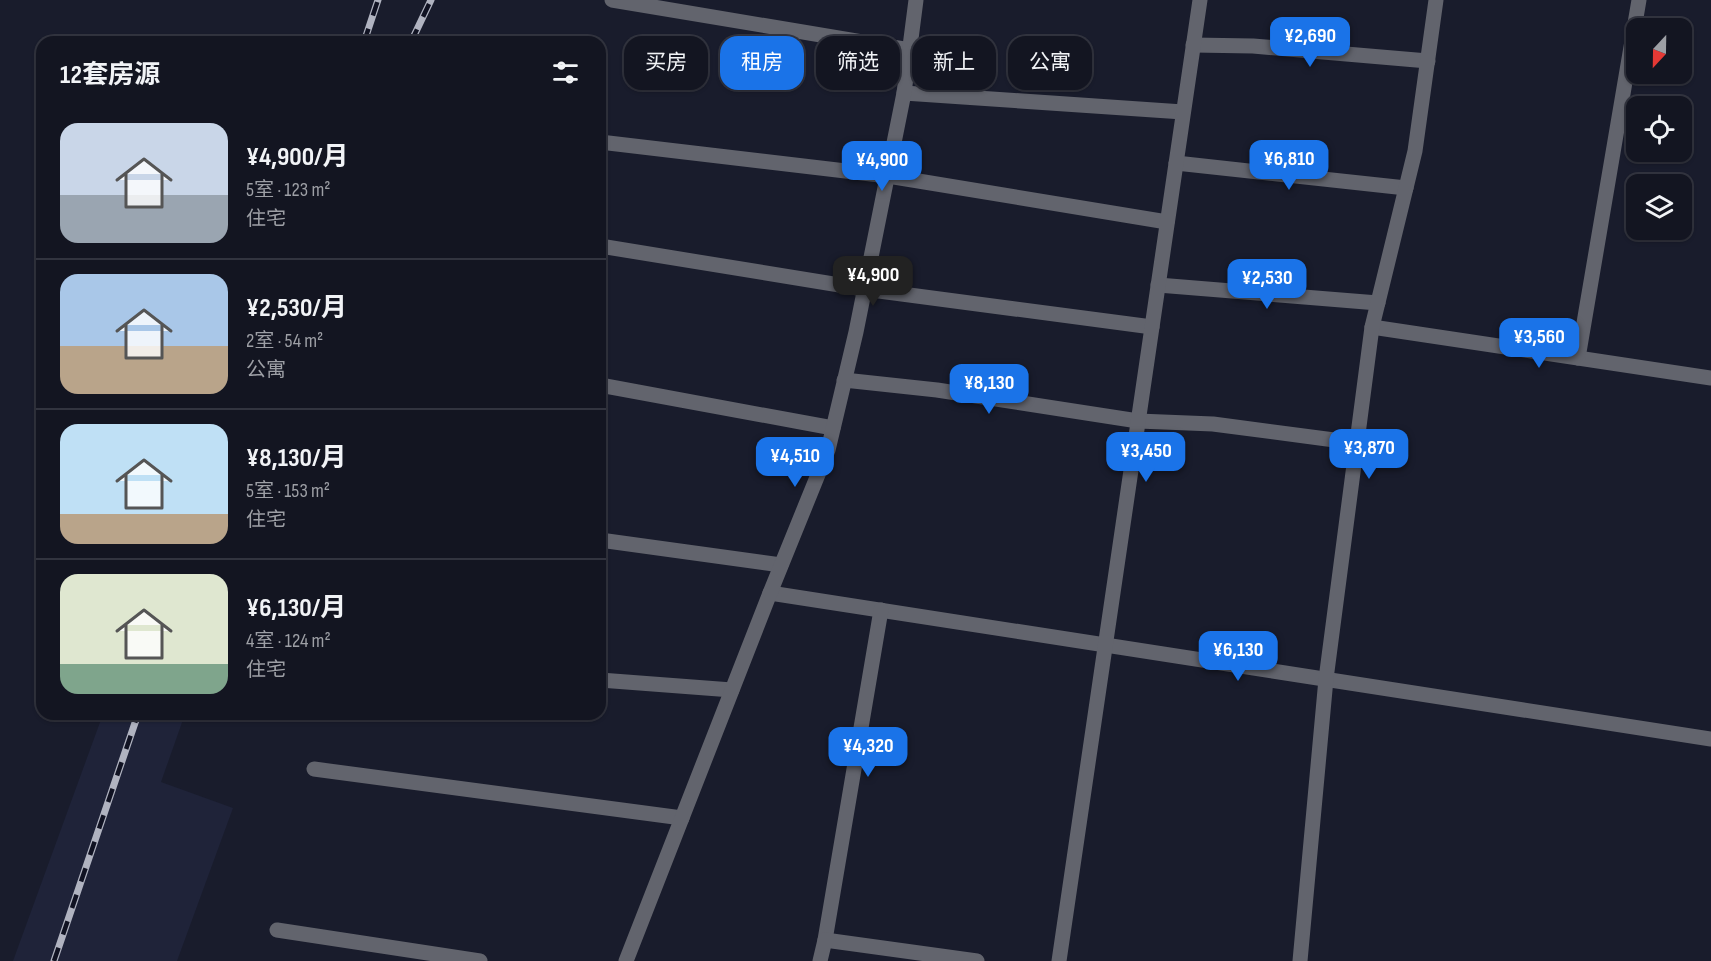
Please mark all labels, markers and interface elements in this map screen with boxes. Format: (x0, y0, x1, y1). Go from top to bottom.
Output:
pin: ¥2,690 (1261, 17, 1359, 68)
north arrow (1626, 18, 1692, 84)
map controls (1626, 18, 1692, 240)
text: ¥2,690 (1284, 24, 1336, 48)
chip: 买房 (624, 36, 708, 90)
chip: 租房 (720, 36, 804, 90)
chip: 筛选 (816, 36, 900, 90)
chip: 新上 (912, 36, 996, 90)
chip: 公寓 (1008, 36, 1092, 90)
icon: filters (549, 56, 582, 89)
text: 12套房源 (60, 60, 160, 91)
button: locate (1626, 96, 1692, 162)
pin: ¥6,810 (1240, 140, 1338, 191)
pin: ¥4,900 (833, 141, 931, 192)
text: ¥4,900/月 (246, 142, 349, 173)
icon: home (108, 147, 180, 219)
text: ¥6,810 (1263, 147, 1315, 171)
text: ¥4,900 (856, 148, 908, 172)
button: layers (1626, 174, 1692, 240)
text: 5室 · 123 m² (246, 178, 330, 202)
text: 住宅 (246, 207, 286, 231)
pin: ¥4,900 (824, 256, 922, 307)
pin: ¥2,530 (1218, 259, 1316, 310)
text: ¥4,900 (847, 263, 899, 287)
text: ¥2,530 (1241, 266, 1293, 290)
text: ¥2,530/月 (246, 293, 347, 324)
icon: home (108, 298, 180, 370)
pin: ¥3,560 (1490, 318, 1588, 369)
text: ¥3,560 (1513, 325, 1565, 349)
text: 2室 · 54 m² (246, 329, 323, 353)
text: 公寓 (246, 358, 286, 382)
pin: ¥8,130 (940, 364, 1038, 415)
text: ¥8,130 (964, 371, 1014, 395)
pin: ¥3,870 (1320, 429, 1418, 480)
pin: ¥3,450 (1097, 432, 1195, 483)
text: ¥3,870 (1343, 436, 1395, 460)
pin: ¥4,510 (746, 437, 844, 488)
text: ¥3,450 (1120, 439, 1172, 463)
text: ¥8,130/月 (246, 443, 346, 474)
text: ¥4,510 (770, 444, 820, 468)
icon: home (108, 448, 180, 520)
text: 5室 · 153 m² (246, 479, 330, 503)
text: 住宅 (246, 508, 286, 532)
text: ¥6,130/月 (246, 593, 346, 624)
icon: home (108, 598, 180, 670)
text: 4室 · 124 m² (246, 629, 331, 653)
pin: ¥6,130 (1189, 631, 1287, 682)
text: ¥6,130 (1213, 638, 1263, 662)
text: 住宅 (246, 658, 286, 682)
pin: ¥4,320 (819, 727, 917, 778)
text: ¥4,320 (842, 734, 894, 758)

